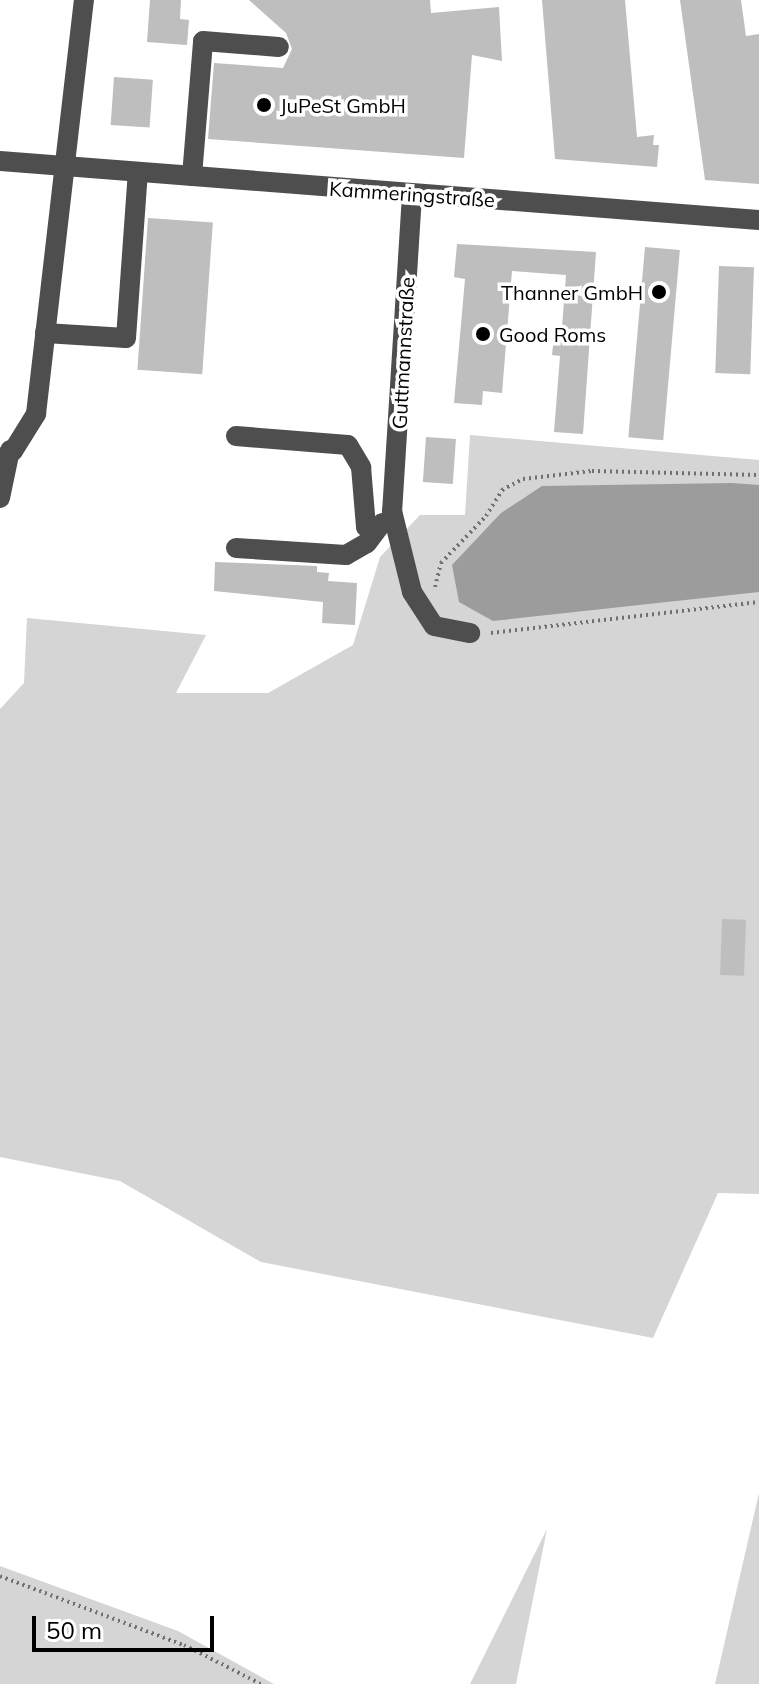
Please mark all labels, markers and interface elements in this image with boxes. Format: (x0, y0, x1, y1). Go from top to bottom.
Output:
place label: JuPeSt GmbH (280, 93, 406, 117)
marker: JuPeSt GmbH (255, 96, 273, 114)
street label: Kammeringstraße (328, 176, 496, 212)
street label: Guttmannstraße (387, 276, 419, 430)
place label: Thanner GmbH (501, 280, 643, 304)
marker: Thanner GmbH (650, 283, 668, 301)
place label: Good Roms (499, 322, 606, 346)
marker: Good Roms (474, 325, 492, 343)
scale bar (36, 1600, 218, 1650)
text: 50 m (46, 1615, 102, 1645)

